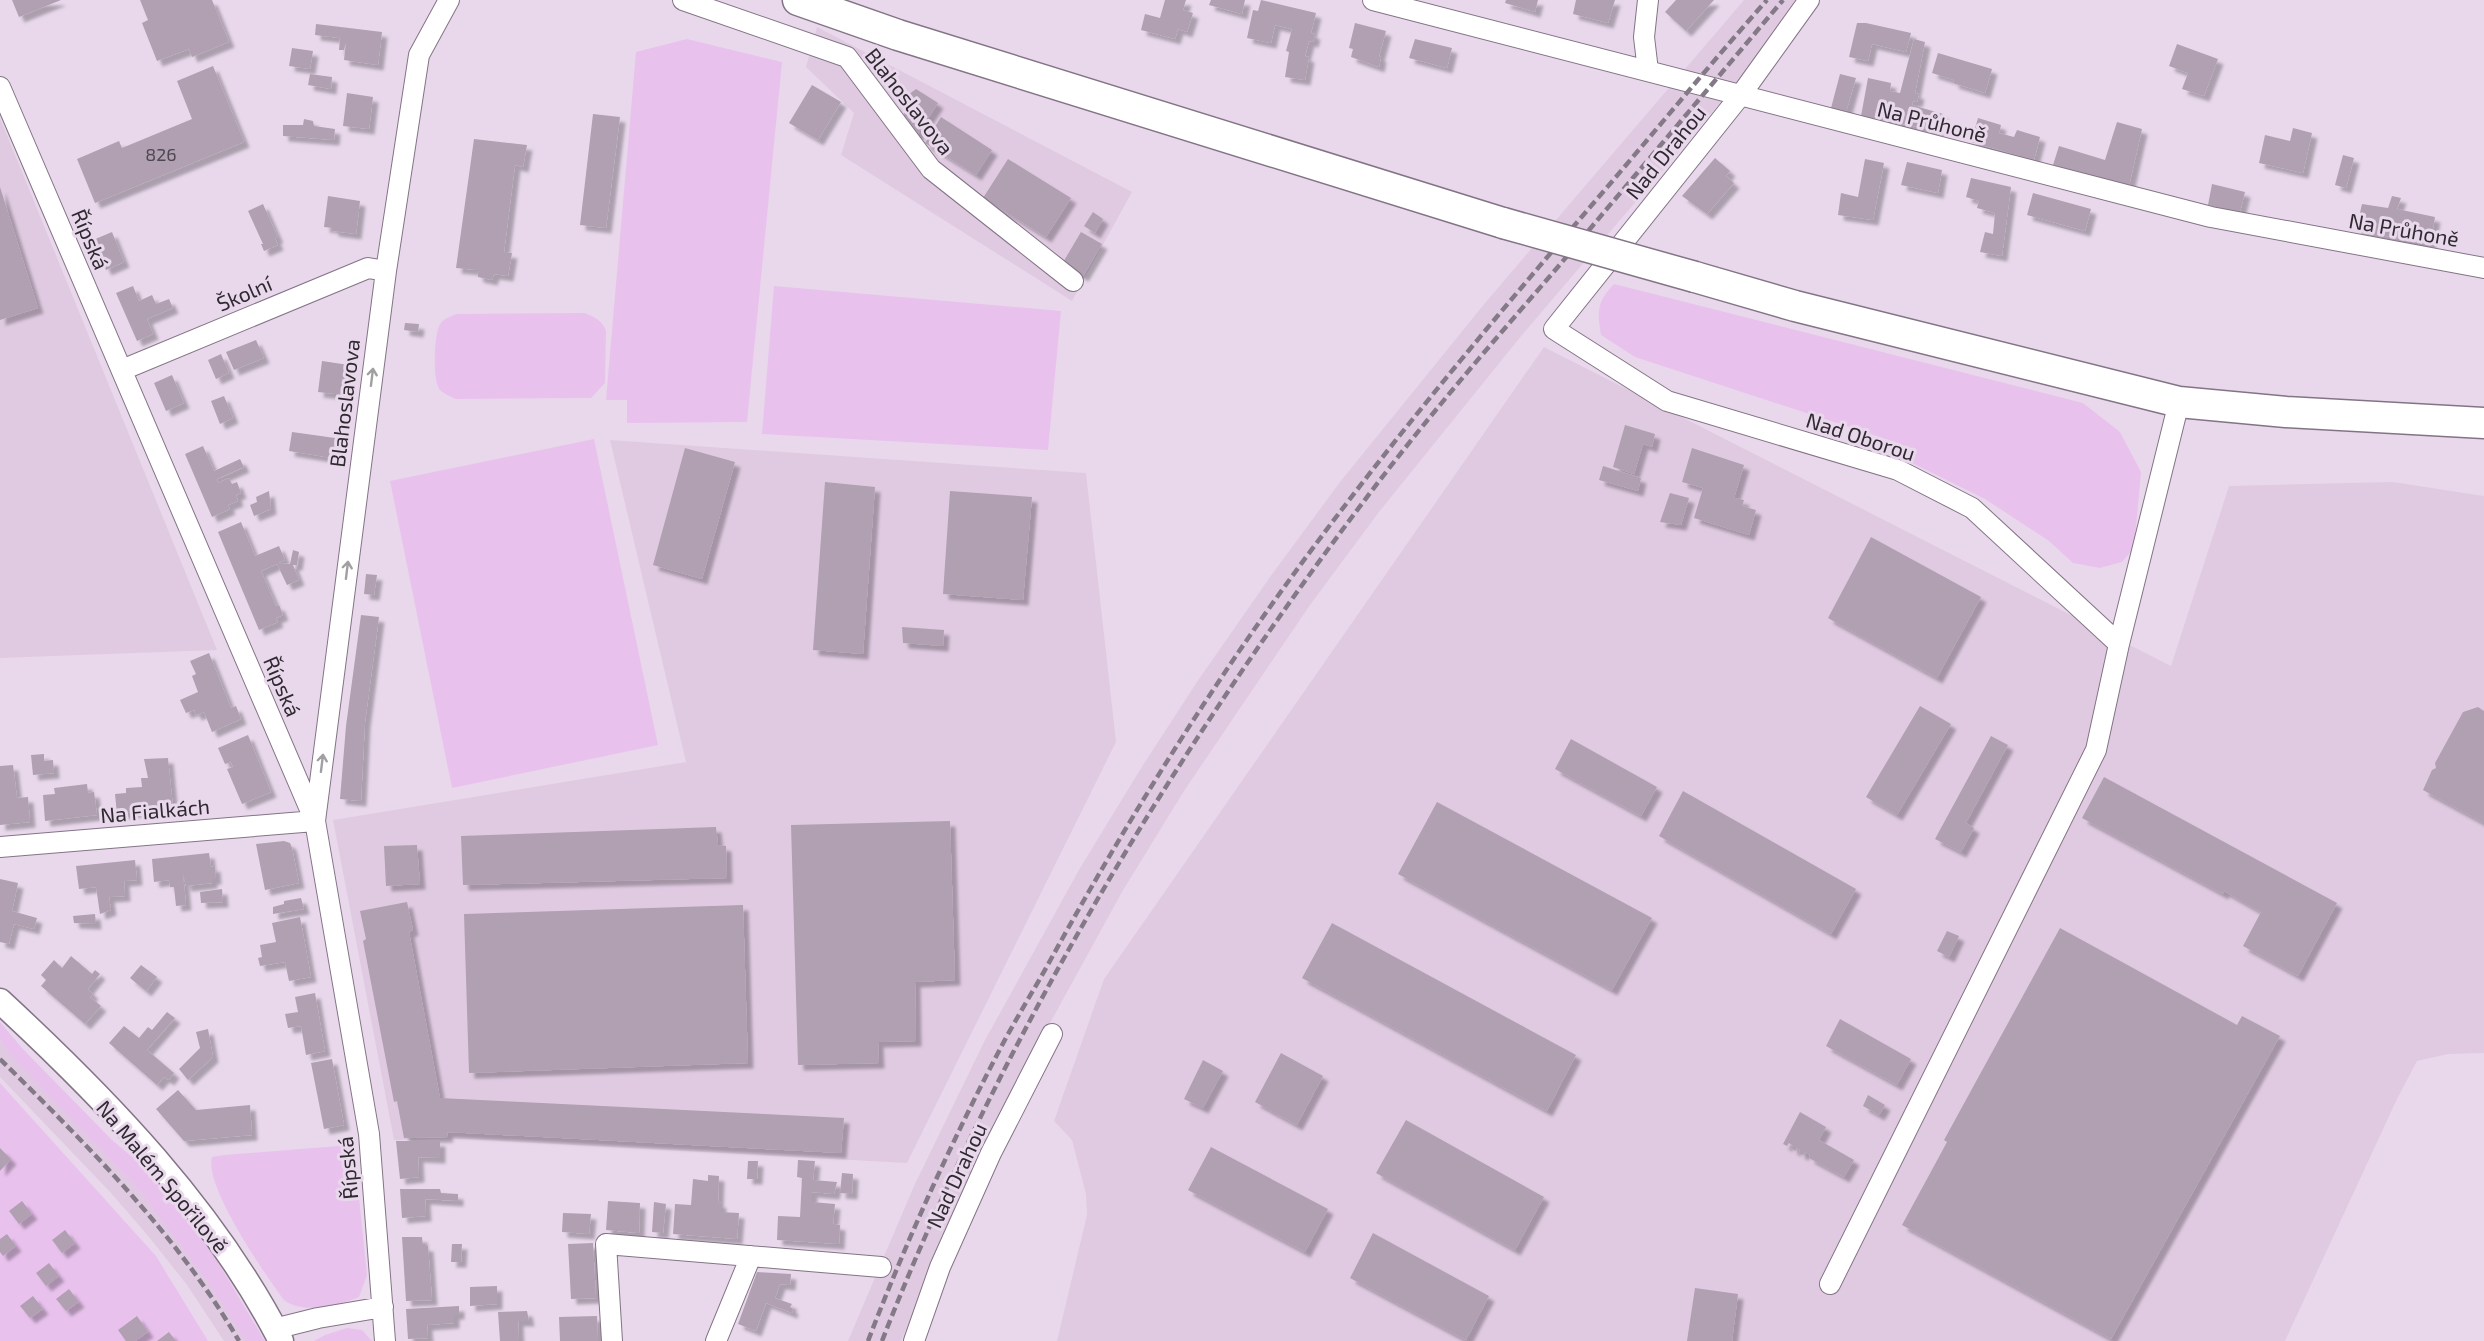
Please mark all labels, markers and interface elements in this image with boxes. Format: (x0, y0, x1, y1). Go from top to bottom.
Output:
street label: Blahoslavova (861, 43, 959, 159)
street label: Na Průhoně (1875, 95, 1989, 147)
street label: Nad Drahou (1620, 100, 1710, 204)
house number: 826 (145, 143, 177, 165)
street label: Řípská (67, 205, 115, 273)
street label: Na Průhoně (2347, 207, 2461, 251)
street label: Školní (213, 270, 276, 316)
street label: Blahoslavova (324, 338, 364, 468)
one-way arrow (367, 367, 378, 387)
street label: Nad Oborou (1803, 407, 1919, 465)
one-way arrow (342, 561, 353, 580)
street label: Řípská (259, 652, 307, 720)
one-way arrow (317, 754, 328, 774)
street label: Na Fialkách (99, 793, 211, 827)
street label: Na Malém Spořilově (92, 1095, 234, 1257)
street label: Nad Drahou (921, 1118, 991, 1232)
street label: Řípská (332, 1135, 362, 1201)

